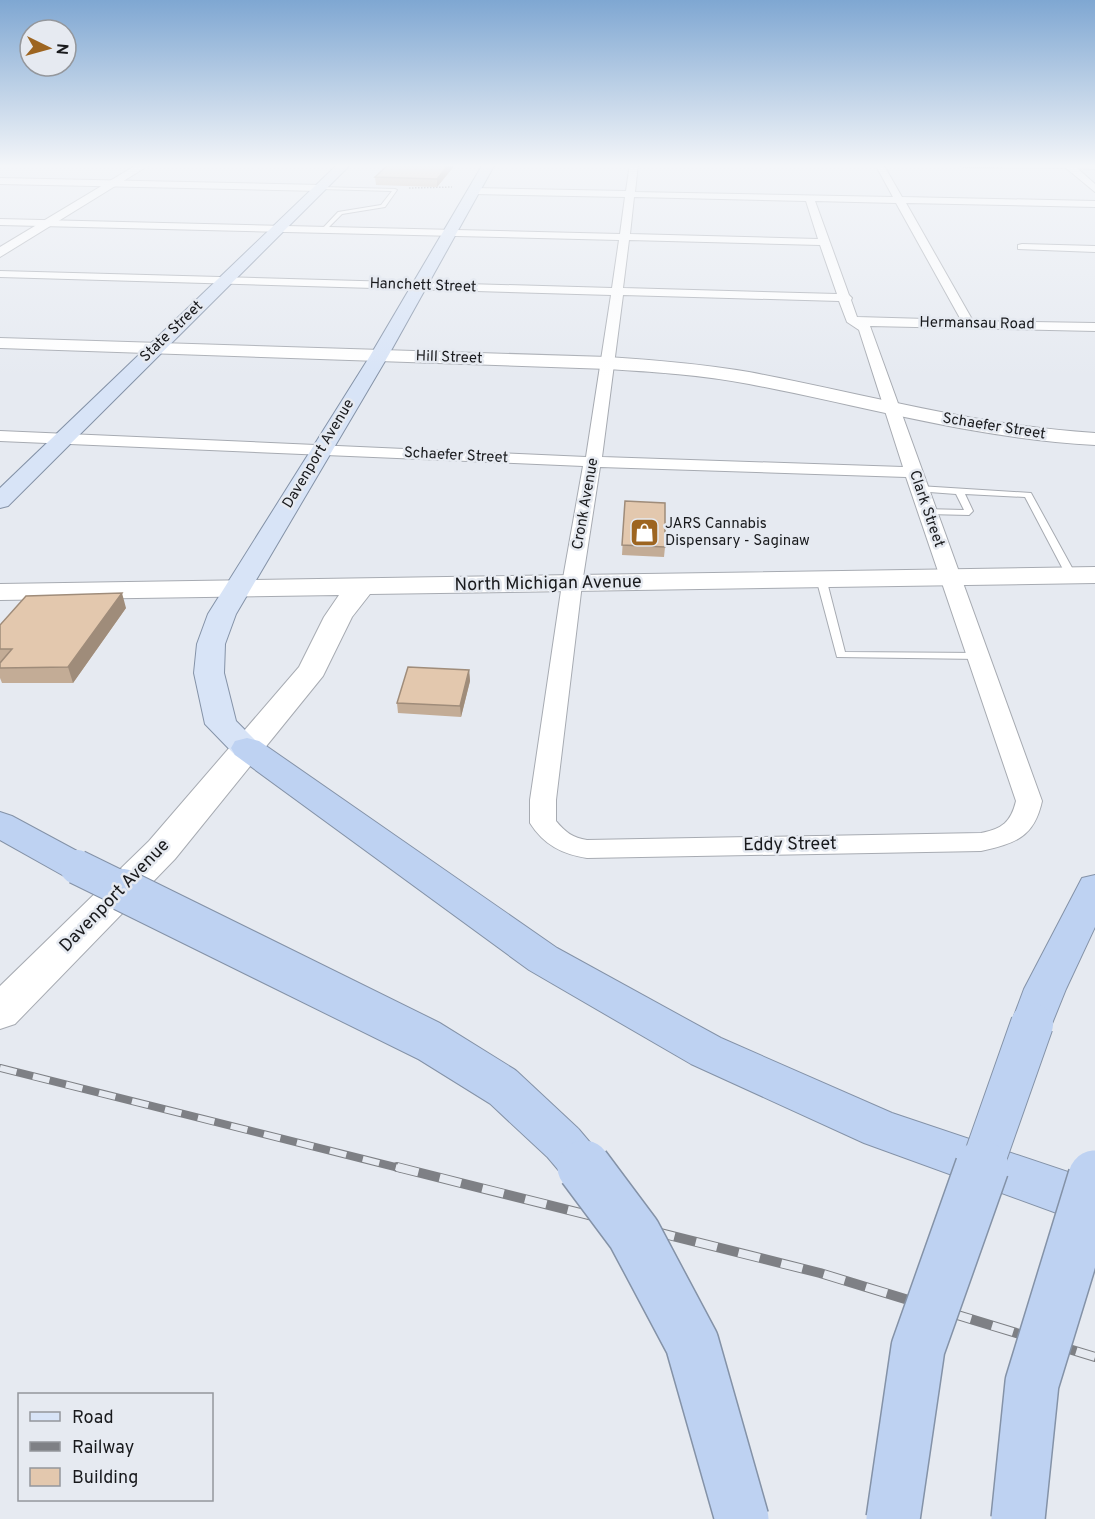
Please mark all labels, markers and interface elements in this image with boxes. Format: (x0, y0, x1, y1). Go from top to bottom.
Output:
north arrow (18, 18, 78, 78)
text: N (50, 43, 71, 56)
street label: Hanchett Street (369, 275, 477, 297)
street label: State Street (136, 297, 208, 367)
street label: Hermansau Road (919, 313, 1035, 335)
street label: Hill Street (415, 347, 483, 369)
street label: Davenport Avenue (279, 396, 359, 512)
street label: Schaefer Street (941, 409, 1047, 445)
street label: Schaefer Street (404, 444, 508, 468)
street label: Cronk Avenue (569, 457, 603, 551)
street label: Clark Street (904, 468, 948, 550)
place label: JARS Cannabis Dispensary - Saginaw (665, 515, 810, 551)
shop icon: JARS Cannabis Dispensary - Saginaw (628, 517, 660, 549)
street label: North Michigan Avenue (454, 571, 642, 597)
street label: Eddy Street (743, 833, 837, 857)
street label: Davenport Avenue (55, 834, 175, 958)
legend (18, 1393, 213, 1501)
text: Road (72, 1407, 114, 1430)
text: Railway (72, 1437, 134, 1460)
text: Building (72, 1467, 138, 1490)

